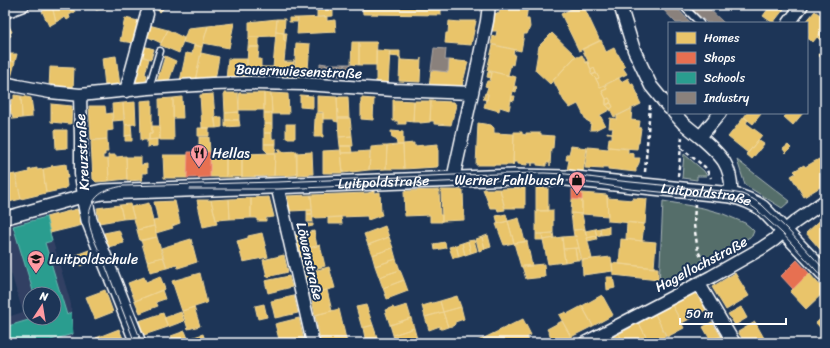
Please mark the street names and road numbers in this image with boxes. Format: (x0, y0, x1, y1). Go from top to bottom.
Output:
street label: Bauernwiesenstraße (235, 57, 363, 86)
street label: Kreuzstraße (68, 113, 97, 191)
street label: Luitpoldstraße (337, 168, 430, 196)
street label: Luitpoldstraße (660, 176, 756, 214)
street label: Löwenstraße (288, 220, 331, 303)
street label: Hagellochstraße (650, 229, 752, 299)

